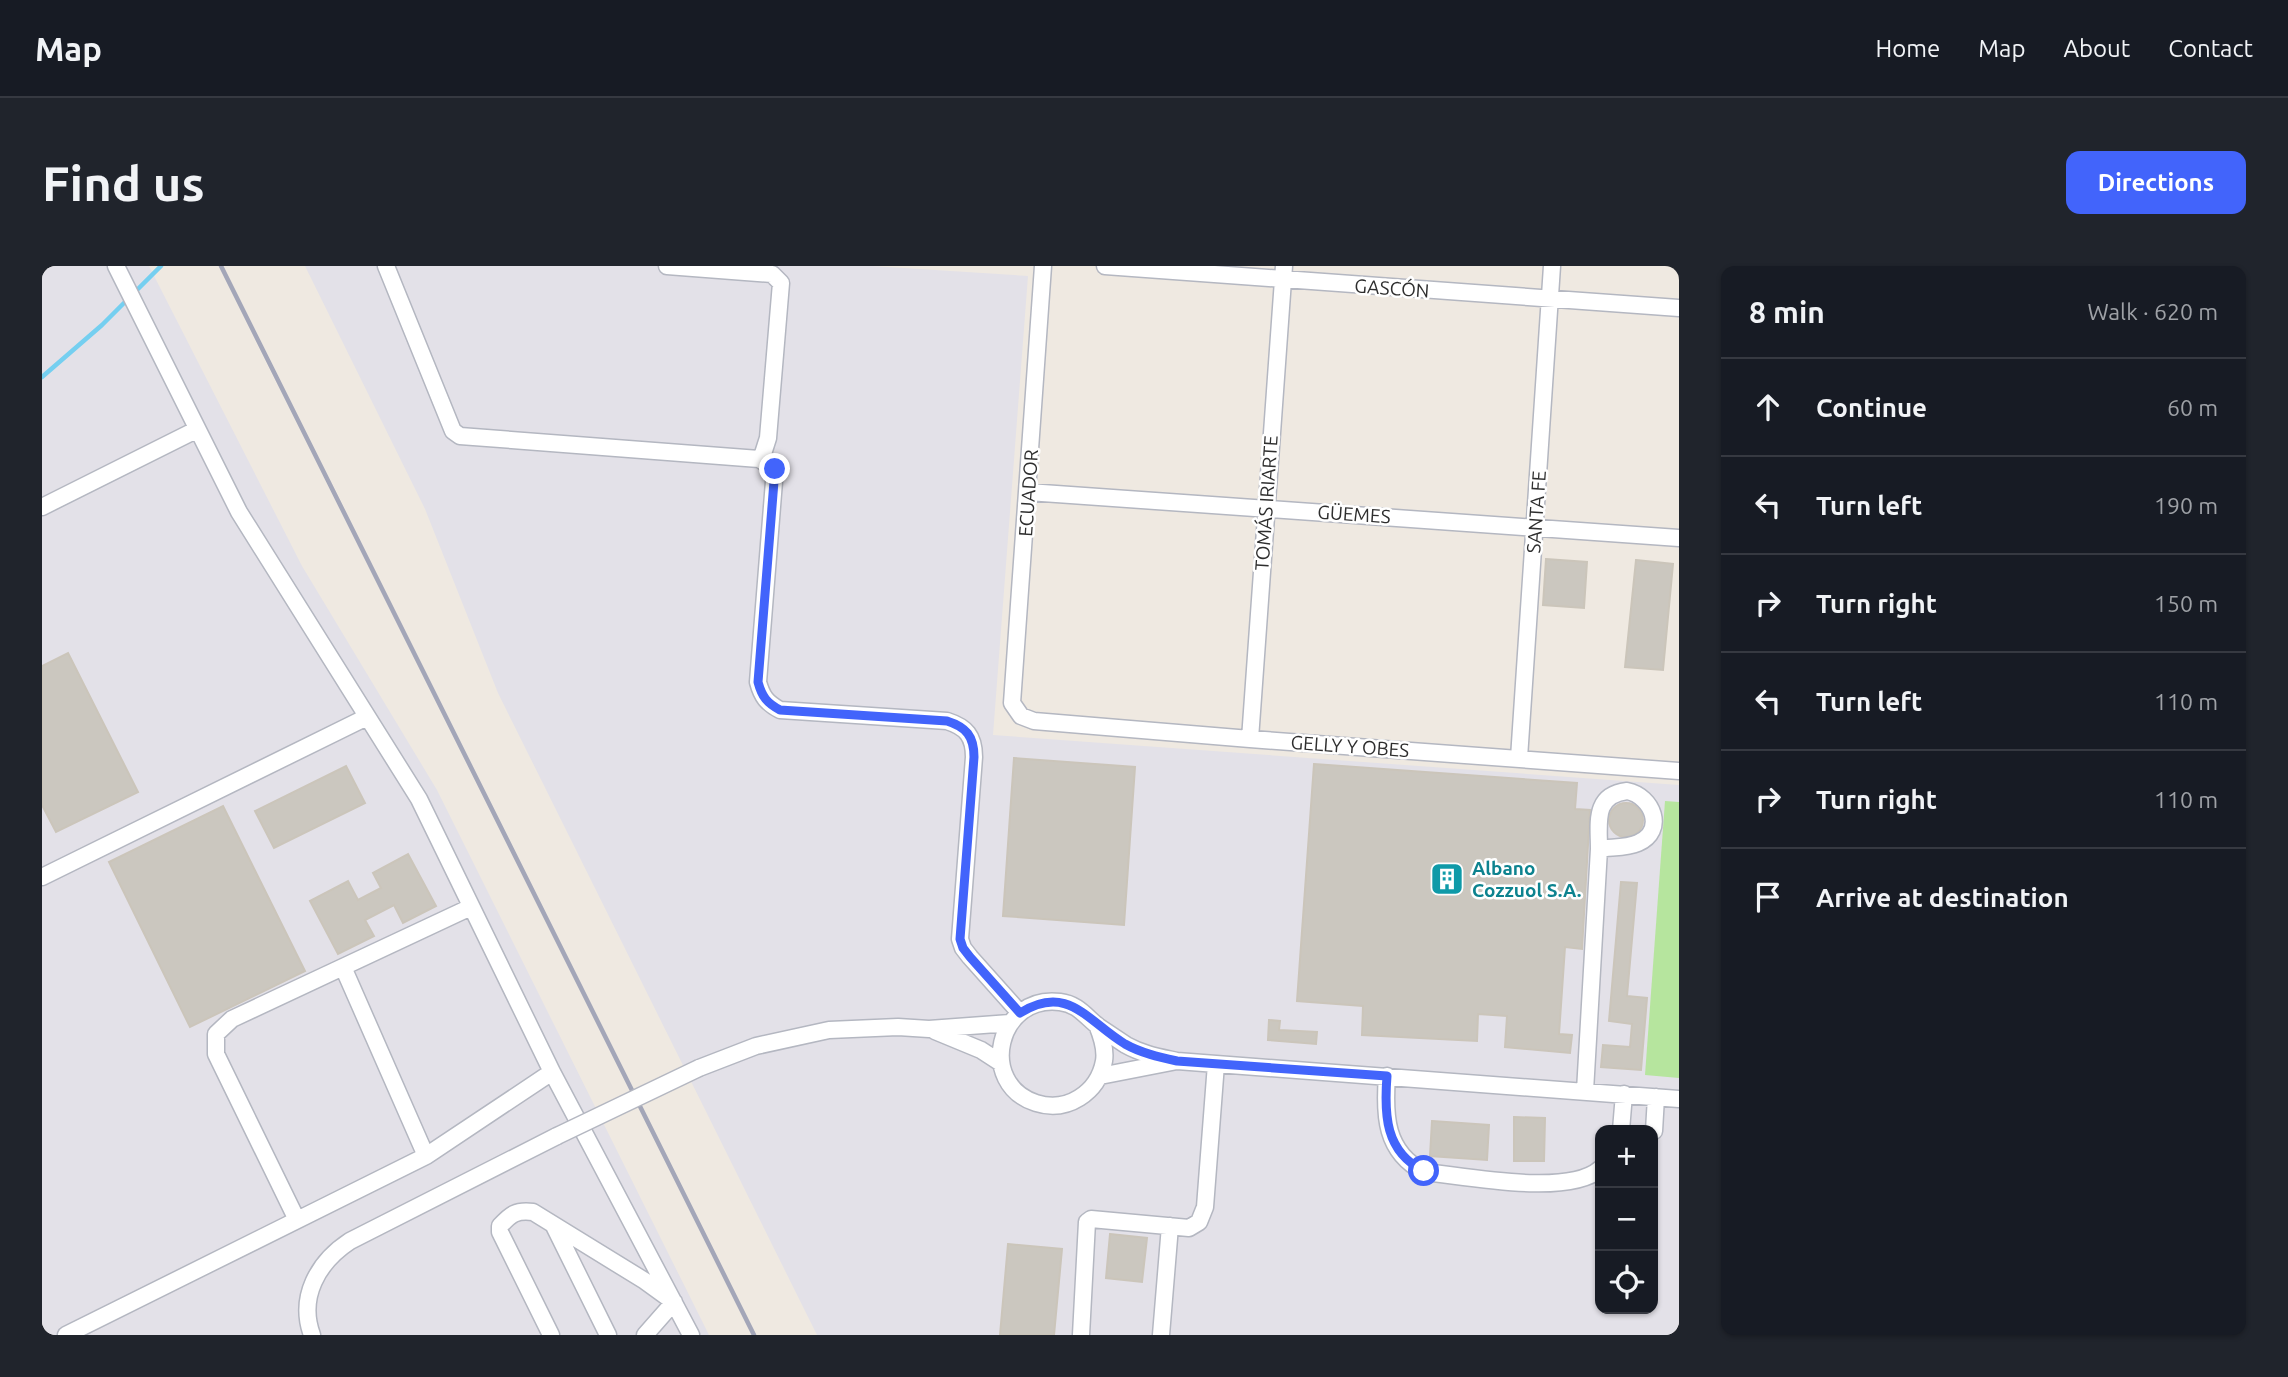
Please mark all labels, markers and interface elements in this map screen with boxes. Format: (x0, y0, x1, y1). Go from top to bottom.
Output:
text: Map (35, 30, 102, 67)
text: Home (1875, 35, 1940, 62)
text: Map (1978, 35, 2025, 62)
text: About (2063, 35, 2130, 62)
text: Contact (2168, 35, 2253, 62)
button: Directions (2066, 151, 2246, 214)
text: Find us (42, 155, 205, 210)
street label: GASCÓN (1354, 274, 1430, 302)
text: 8 min (1749, 295, 1825, 329)
text: Walk · 620 m (2087, 299, 2218, 324)
icon: ahead (1749, 388, 1787, 426)
text: Continue (1816, 393, 1927, 422)
text: 60 m (2167, 395, 2218, 420)
street label: TOMÁS IRIARTE (1250, 435, 1282, 571)
street label: ECUADOR (1014, 449, 1042, 537)
route end (759, 453, 790, 484)
street label: SANTA FE (1522, 470, 1550, 554)
icon: left (1749, 486, 1787, 524)
text: Turn left (1816, 491, 1922, 520)
text: 190 m (2154, 493, 2218, 518)
street label: GÜEMES (1317, 500, 1391, 528)
icon: right (1749, 584, 1787, 622)
text: Turn right (1816, 589, 1937, 618)
text: 150 m (2154, 591, 2218, 616)
icon: left (1749, 682, 1787, 720)
text: Turn left (1816, 687, 1922, 716)
text: 110 m (2154, 689, 2218, 714)
street label: GELLY Y OBES (1290, 731, 1410, 761)
icon: right (1749, 780, 1787, 818)
text: Turn right (1816, 785, 1937, 814)
text: 110 m (2154, 787, 2218, 812)
place label: Albano Cozzuol S.A. (1472, 857, 1581, 901)
building icon: Albano Cozzuol S.A. (1428, 860, 1466, 898)
icon: arrive (1749, 878, 1787, 916)
text: Arrive at destination (1816, 883, 2069, 912)
map controls (1595, 1125, 1658, 1314)
button: + (1595, 1125, 1658, 1188)
route start (1408, 1155, 1439, 1186)
button: − (1595, 1188, 1658, 1251)
button: locate (1595, 1251, 1658, 1314)

